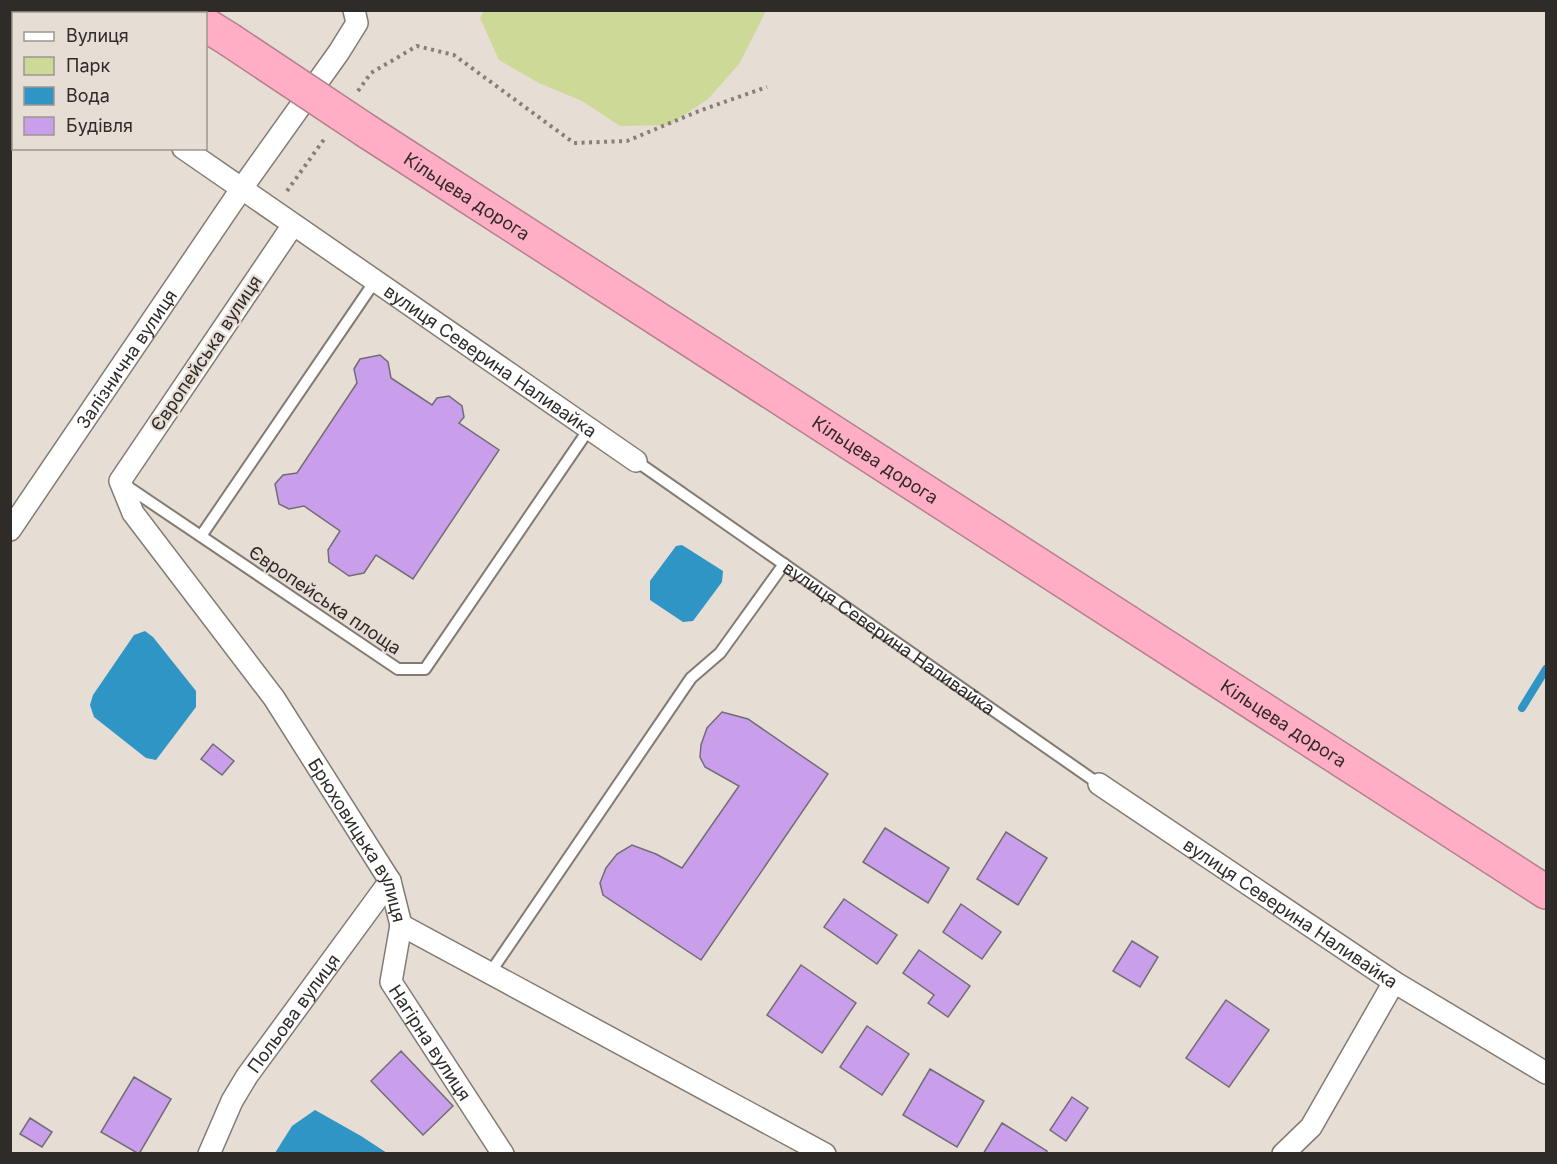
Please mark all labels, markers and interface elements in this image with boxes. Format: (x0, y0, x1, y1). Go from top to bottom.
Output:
legend (12, 12, 207, 150)
text: Вулиця (66, 25, 129, 46)
text: Парк (66, 55, 111, 76)
text: Вода (66, 85, 110, 106)
text: Будівля (66, 115, 133, 136)
street label: Кільцева дорога (400, 148, 534, 244)
street label: Європейська вулиця (146, 271, 266, 435)
street label: вулиця Северина Наливайка (380, 280, 601, 441)
street label: Залізнична вулиця (72, 285, 181, 432)
street label: Кільцева дорога (809, 411, 942, 508)
street label: Європейська площа (245, 541, 405, 659)
street label: вулиця Северина Наливайка (779, 557, 999, 719)
street label: Кільцева дорога (1217, 675, 1351, 771)
street label: Брюховицька вулиця (304, 754, 410, 924)
street label: вулиця Северина Наливайка (1180, 833, 1402, 992)
street label: Польова вулиця (243, 950, 344, 1077)
street label: Нагірна вулиця (385, 981, 476, 1104)

